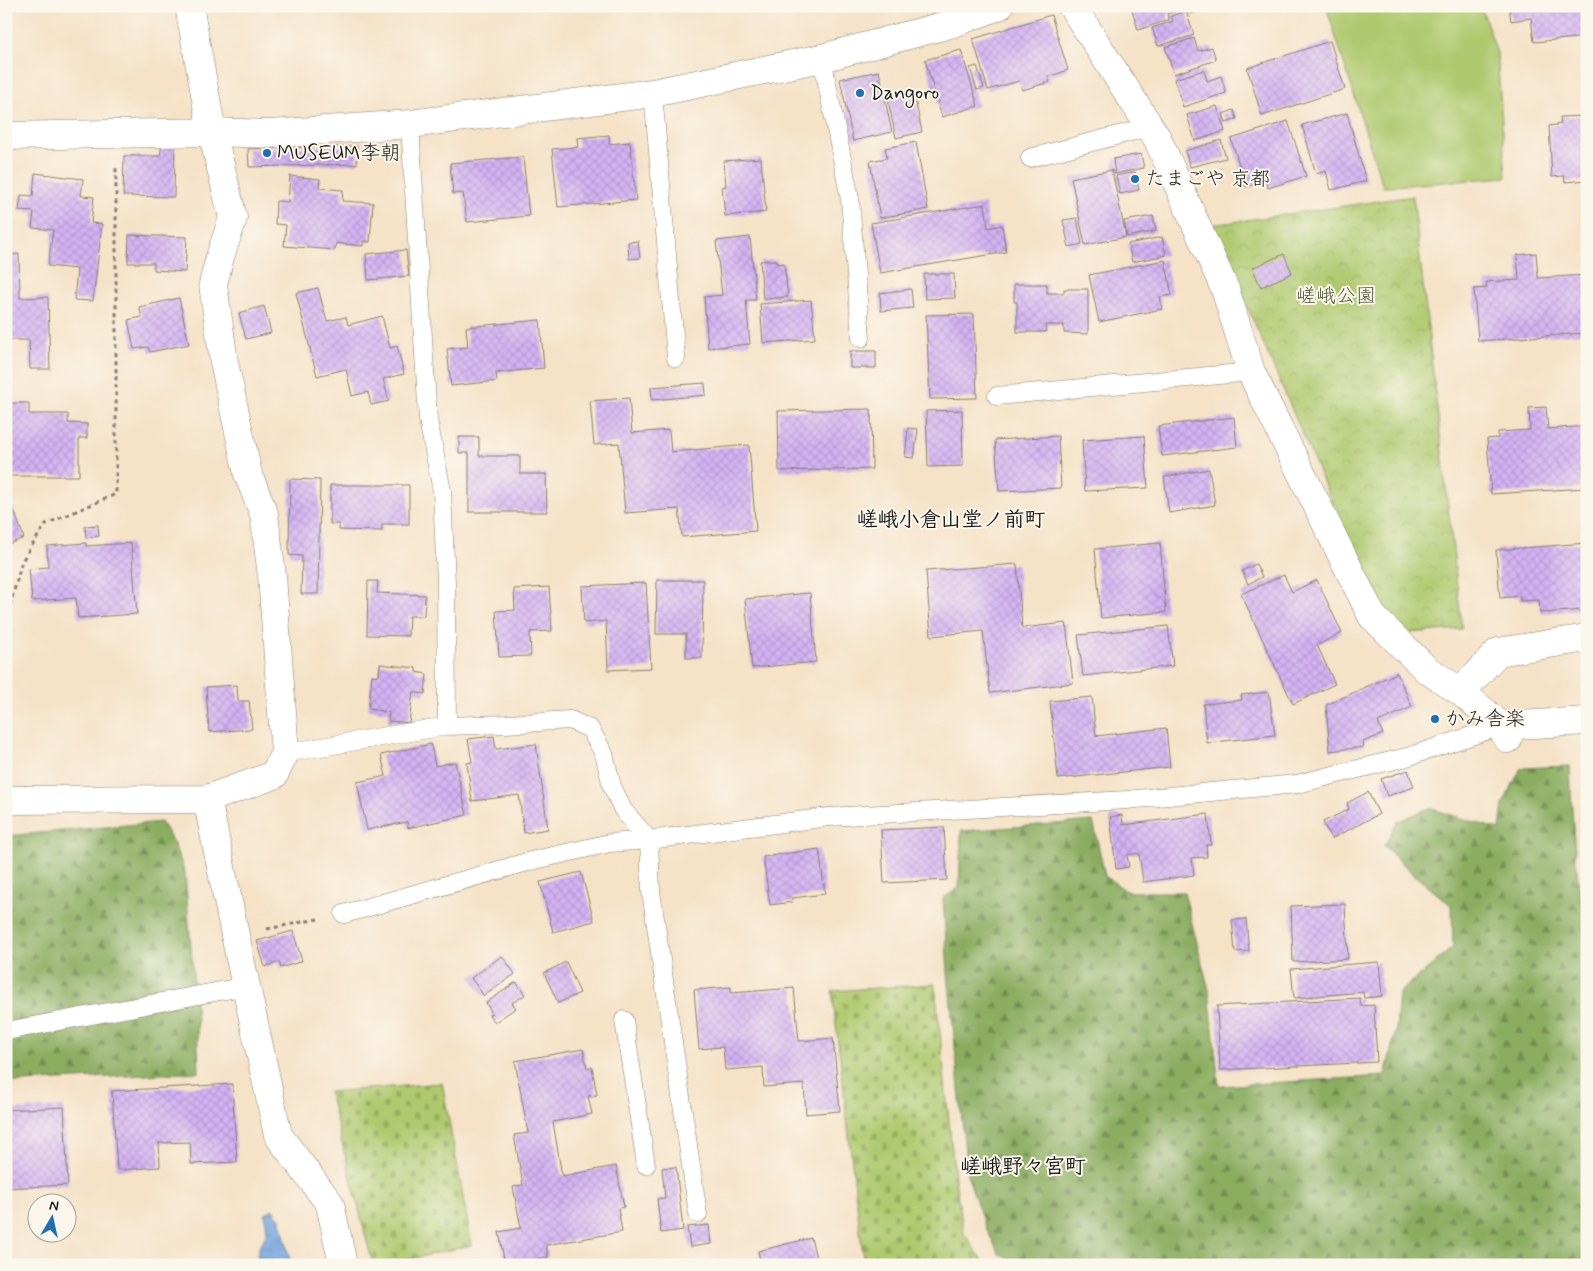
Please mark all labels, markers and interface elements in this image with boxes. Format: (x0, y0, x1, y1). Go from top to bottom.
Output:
place label: Dangoro (870, 80, 939, 108)
marker: Dangoro (854, 87, 866, 99)
place label: MUSEUM李朝 (277, 140, 400, 167)
marker: MUSEUM李朝 (261, 147, 273, 159)
place label: たまごや 京都 (1145, 166, 1270, 193)
marker: たまごや 京都 (1129, 173, 1141, 185)
park label: 嵯峨公園 (1296, 283, 1376, 310)
district label: 嵯峨小倉山堂ノ前町 (857, 506, 1046, 534)
place label: かみ舎楽 (1445, 706, 1525, 733)
marker: かみ舎楽 (1429, 713, 1441, 725)
district label: 嵯峨野々宮町 (960, 1153, 1086, 1181)
north arrow (28, 1194, 78, 1244)
text: N (48, 1197, 60, 1216)

